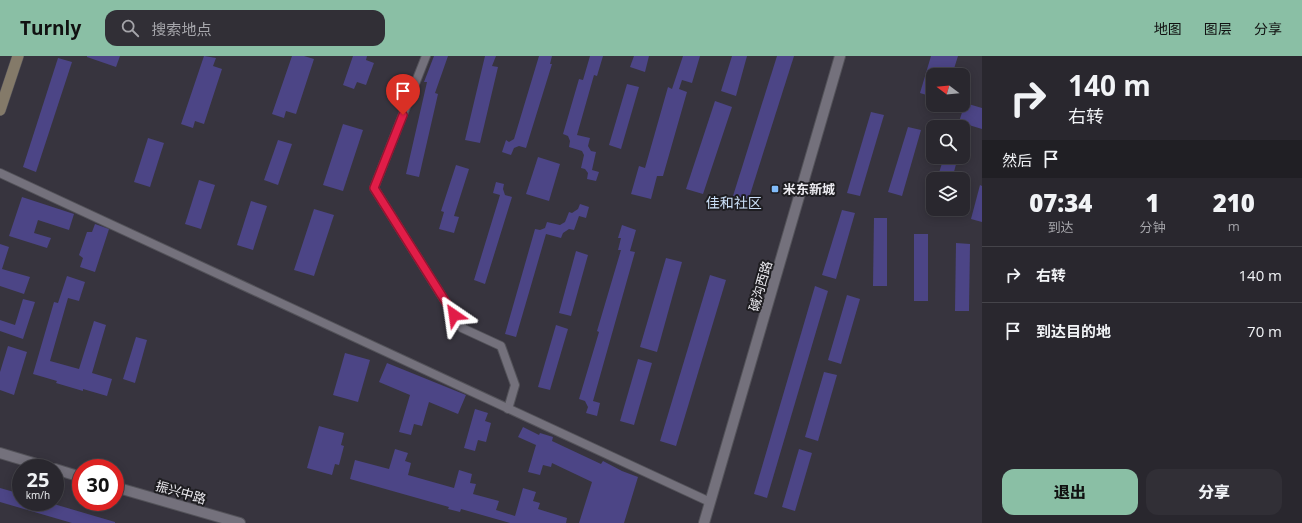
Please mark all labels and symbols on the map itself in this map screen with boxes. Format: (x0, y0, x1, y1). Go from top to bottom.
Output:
north arrow (926, 68, 970, 112)
pin (386, 74, 420, 115)
place label: 米东新城 (783, 180, 835, 198)
marker: 米东新城 (770, 184, 780, 194)
district label: 佳和社区 (706, 193, 762, 212)
street label: 碱沟西路 (744, 259, 776, 313)
position arrow (433, 294, 475, 336)
speed limit sign: 30 (72, 459, 124, 511)
street label: 振兴中路 (154, 476, 208, 508)

